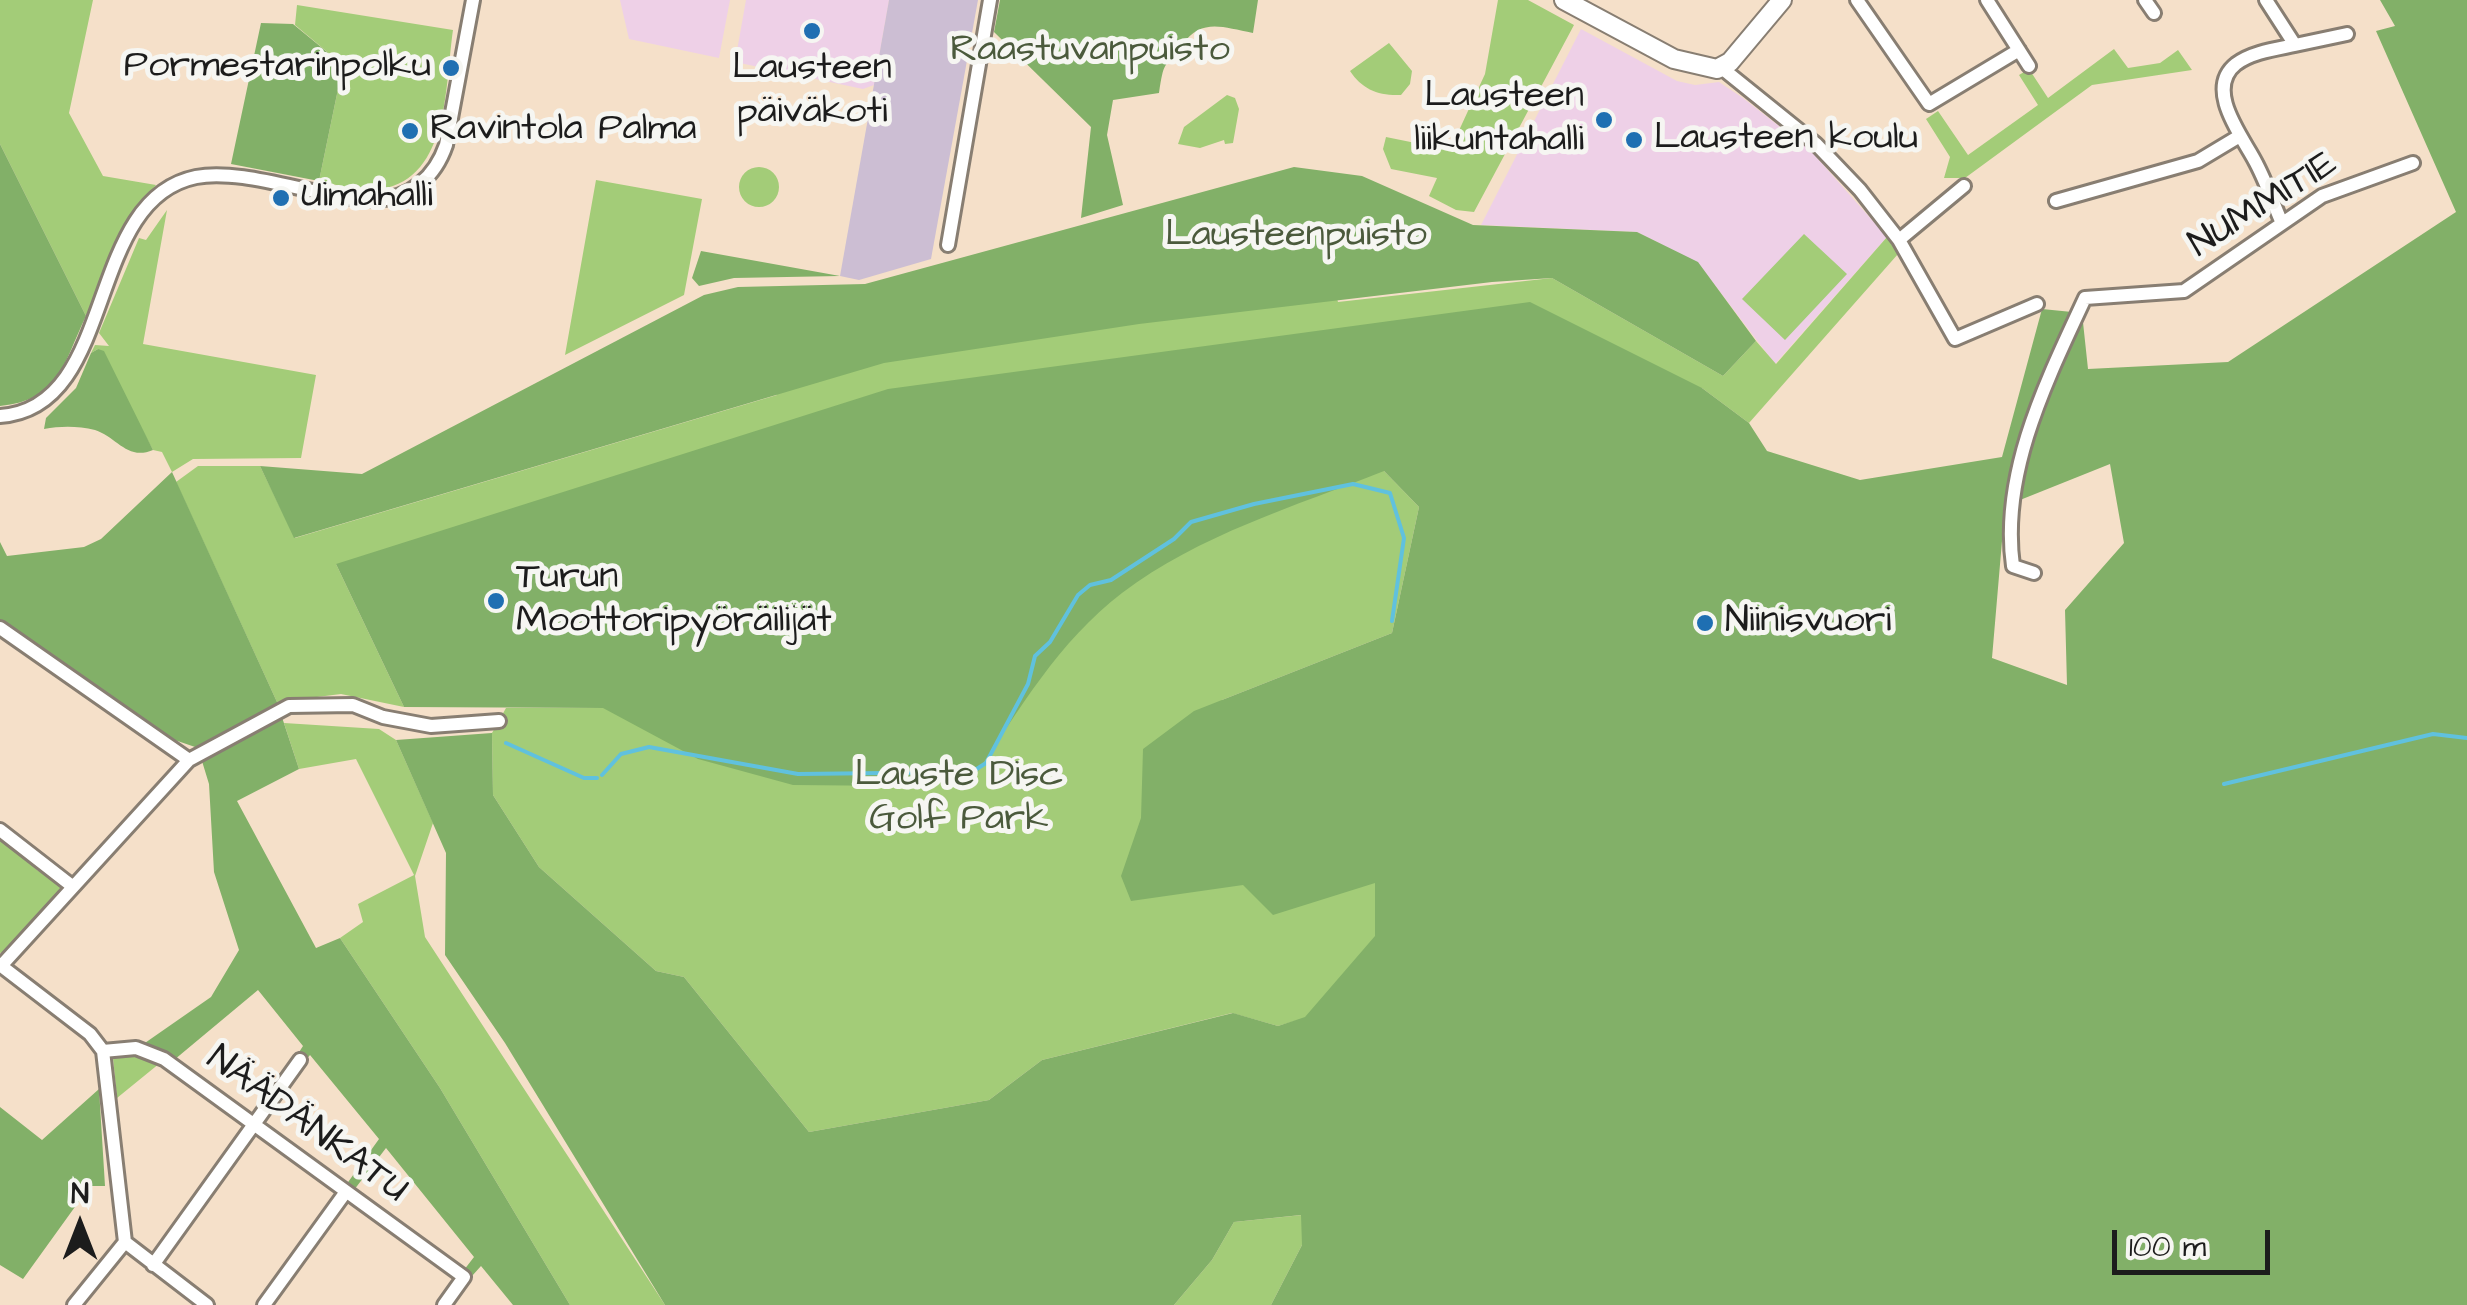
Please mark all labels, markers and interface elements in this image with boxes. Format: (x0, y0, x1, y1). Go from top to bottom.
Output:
marker: Lausteen päiväkoti (801, 20, 823, 42)
park label: Raastuvanpuisto (950, 29, 1230, 75)
place label: Pormestarinpolku (124, 45, 431, 91)
place label: Lausteen päiväkoti (732, 47, 892, 136)
marker: Pormestarinpolku (440, 57, 462, 79)
place label: Lausteen liikuntahalli (1414, 75, 1584, 164)
place label: Ravintola Palma (430, 108, 697, 154)
marker: Lausteen liikuntahalli (1593, 109, 1615, 131)
place label: Lausteen koulu (1654, 117, 1918, 163)
marker: Ravintola Palma (399, 120, 421, 142)
marker: Lausteen koulu (1623, 129, 1645, 151)
street label: NUMMITIE (2182, 143, 2346, 269)
place label: Uimahalli (301, 175, 433, 221)
marker: Uimahalli (270, 187, 292, 209)
park label: Lausteenpuisto (1165, 214, 1427, 260)
place label: Turun Moottoripyöräilijät (516, 556, 832, 646)
marker: Turun Moottoripyöräilijät (485, 590, 507, 612)
place label: Niinisvuori (1725, 600, 1891, 646)
marker: Niinisvuori (1694, 612, 1716, 634)
park label: Lauste Disc Golf Park (855, 754, 1063, 844)
street label: NÄÄDÄNKATU (196, 1038, 416, 1214)
north arrow (30, 1175, 130, 1275)
text: N (71, 1175, 89, 1214)
scale bar (2117, 1210, 2274, 1272)
text: 100 m (2129, 1226, 2206, 1268)

